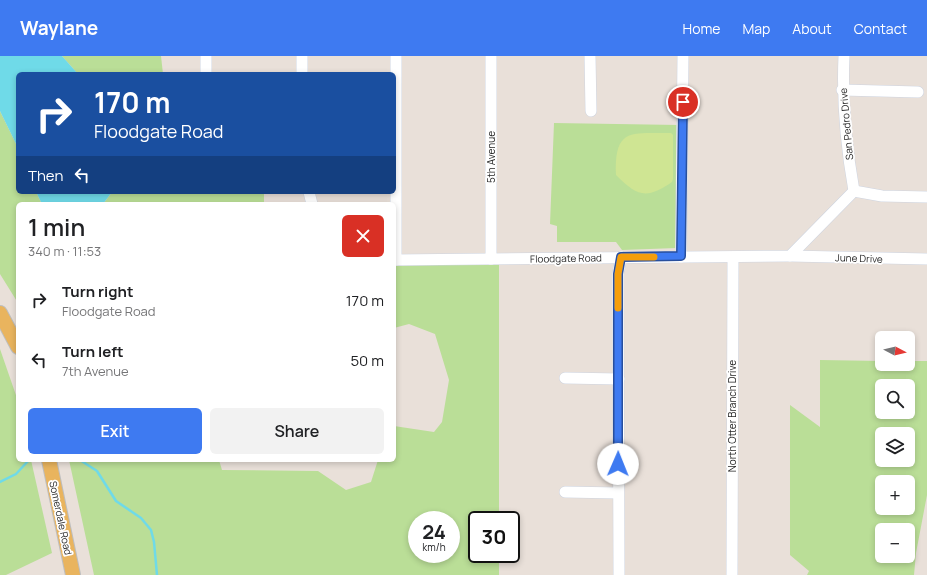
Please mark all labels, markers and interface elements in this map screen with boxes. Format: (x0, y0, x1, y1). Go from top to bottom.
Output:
text: Waylane (20, 15, 98, 41)
text: Home (683, 19, 720, 38)
text: Map (742, 19, 770, 38)
text: About (792, 19, 832, 38)
text: Contact (854, 19, 907, 38)
text: 170 m (94, 83, 170, 121)
pin (666, 85, 700, 119)
street label: San Pedro Drive (836, 87, 856, 161)
icon: right (28, 88, 80, 140)
icon: arrive (672, 91, 694, 113)
text: Floodgate Road (94, 119, 224, 143)
street label: 5th Avenue (484, 131, 498, 183)
icon: left (71, 164, 93, 186)
text: Then (28, 165, 63, 186)
text: 1 min (28, 210, 85, 243)
button: close (342, 215, 384, 257)
text: 340 m · 11:53 (28, 242, 101, 260)
street label: Floodgate Road (530, 250, 602, 266)
street label: June Drive (835, 250, 883, 266)
text: Turn right (62, 281, 133, 302)
icon: right (28, 289, 50, 311)
text: 170 m (346, 290, 384, 311)
text: Floodgate Road (62, 302, 156, 320)
north arrow (875, 331, 915, 371)
map controls (875, 331, 915, 563)
text: Turn left (62, 341, 124, 362)
icon: left (28, 349, 50, 371)
text: 50 m (350, 350, 384, 371)
street label: North Otter Branch Drive (725, 360, 739, 472)
text: 7th Avenue (62, 362, 129, 380)
button: search (875, 379, 915, 419)
button: Exit (28, 408, 202, 454)
button: Share (210, 408, 384, 454)
button: layers (875, 427, 915, 467)
position arrow (597, 443, 639, 485)
button: + (875, 475, 915, 515)
street label: Somerdale Road (46, 480, 76, 556)
speed limit sign: 30 (468, 511, 520, 563)
text: 24 (422, 518, 446, 545)
button: − (875, 523, 915, 563)
text: km/h (422, 540, 446, 554)

